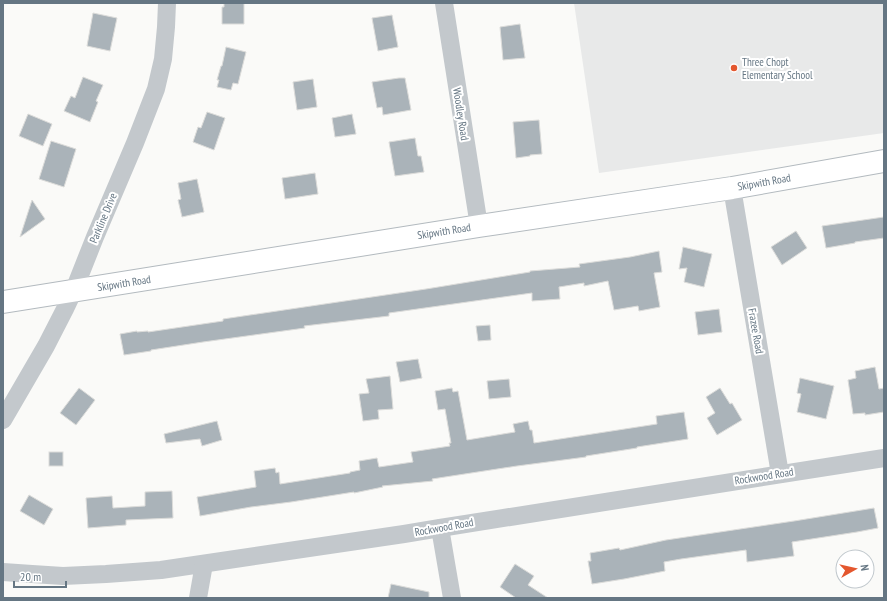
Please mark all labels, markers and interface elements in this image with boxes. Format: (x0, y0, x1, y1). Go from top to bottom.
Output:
place label: Three Chopt Elementary School (742, 55, 813, 82)
marker: Three Chopt Elementary School (729, 63, 739, 73)
street label: Woodley Road (450, 87, 472, 142)
street label: Skipwith Road (736, 170, 792, 194)
street label: Parkline Drive (86, 190, 120, 245)
street label: Skipwith Road (416, 220, 472, 242)
street label: Skipwith Road (96, 272, 152, 294)
street label: Frazee Road (745, 307, 767, 355)
street label: Rockwood Road (733, 464, 795, 488)
street label: Rockwood Road (413, 515, 475, 539)
north arrow (835, 549, 875, 589)
scale bar (14, 563, 66, 589)
text: N (858, 564, 872, 572)
text: 20 m (20, 569, 41, 584)

